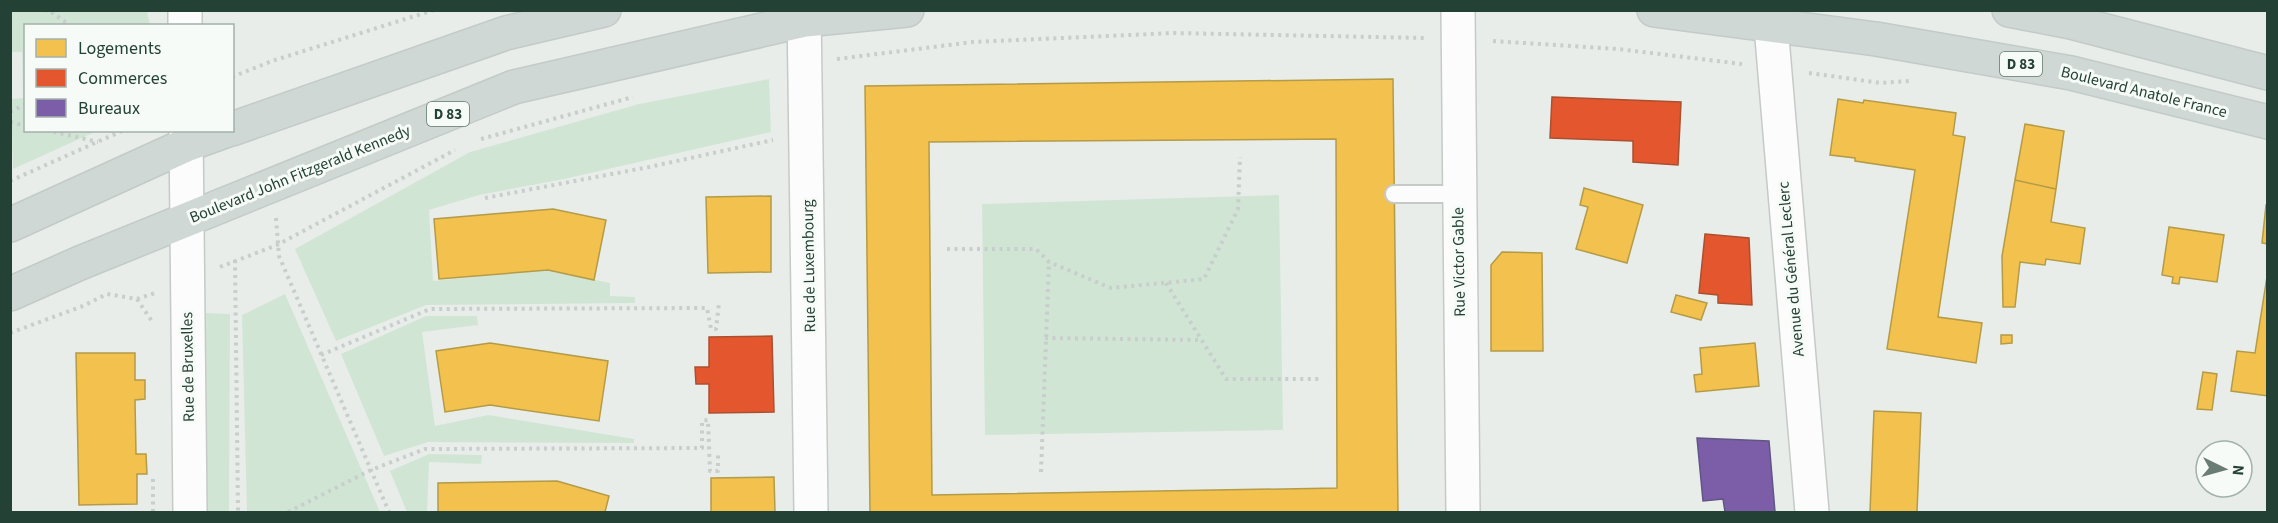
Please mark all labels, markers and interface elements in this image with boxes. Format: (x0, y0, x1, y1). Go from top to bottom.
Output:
legend (24, 24, 234, 132)
text: Logements (78, 36, 161, 61)
road number: D 83 (2000, 52, 2042, 76)
street label: Boulevard Anatole France (2059, 61, 2229, 123)
text: Commerces (78, 66, 167, 91)
text: Bureaux (78, 96, 140, 121)
road number: D 83 (427, 102, 469, 126)
street label: Boulevard John Fitzgerald Kennedy (186, 119, 414, 229)
street label: Avenue du Général Leclerc (1772, 180, 1810, 358)
street label: Rue de Luxembourg (797, 199, 821, 333)
street label: Rue Victor Gable (1447, 207, 1471, 317)
street label: Rue de Bruxelles (176, 311, 200, 422)
north arrow (2194, 439, 2254, 499)
text: N (2227, 464, 2249, 476)

